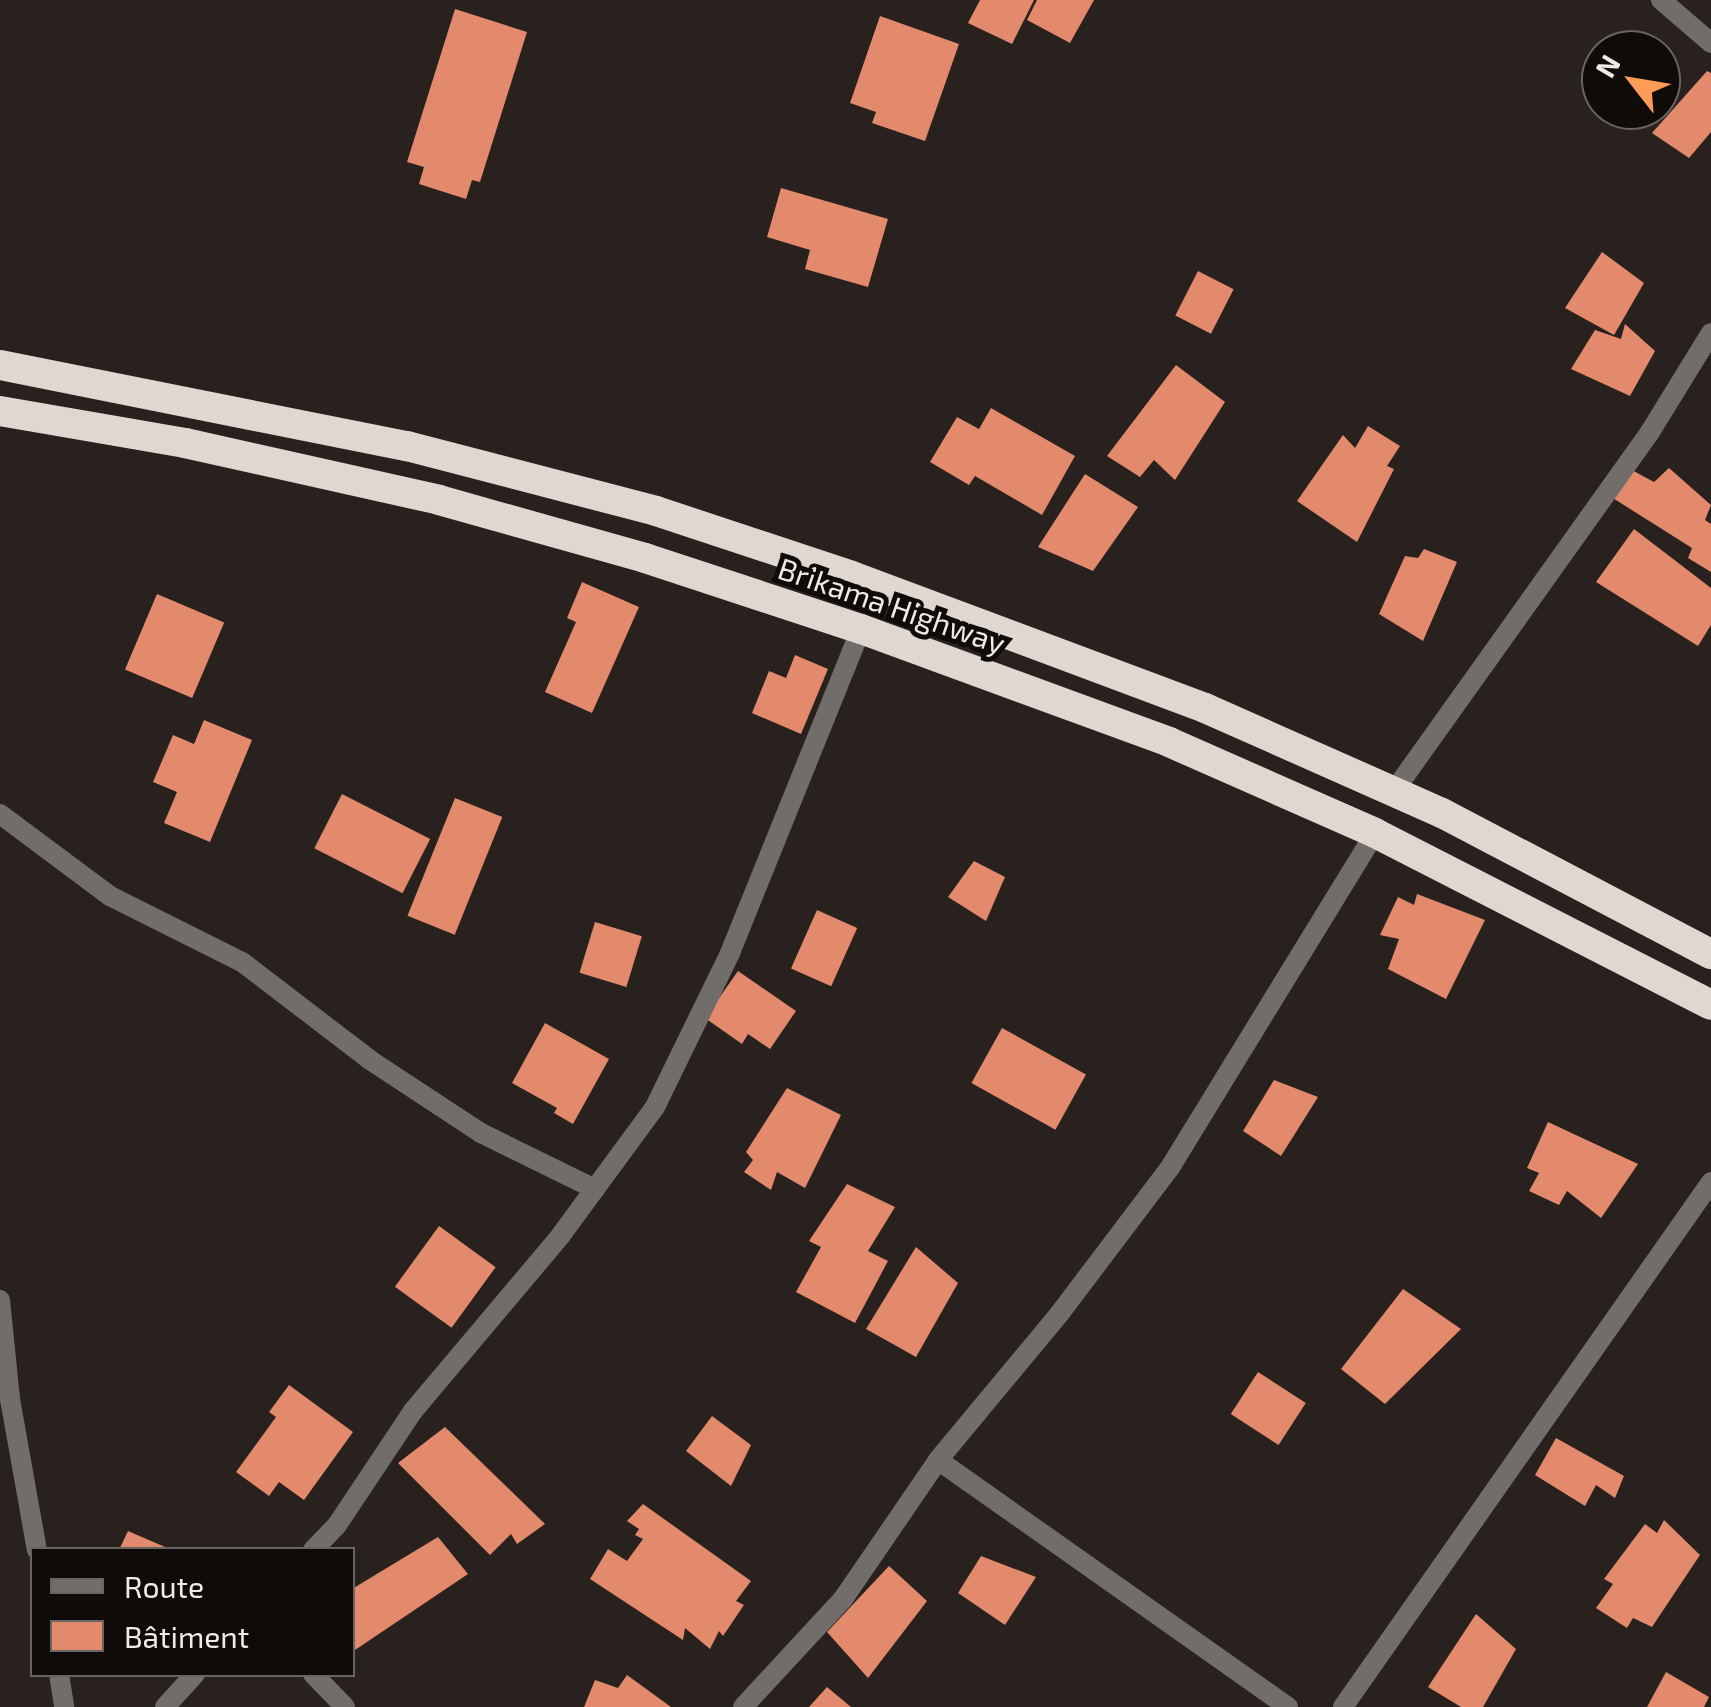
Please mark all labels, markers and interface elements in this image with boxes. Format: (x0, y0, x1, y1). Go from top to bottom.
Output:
north arrow (1581, 30, 1681, 130)
text: N (1587, 48, 1627, 83)
street label: Brikama Highway (774, 549, 1010, 661)
legend (30, 1547, 355, 1677)
text: Route (124, 1568, 204, 1604)
text: Bâtiment (124, 1618, 249, 1654)

